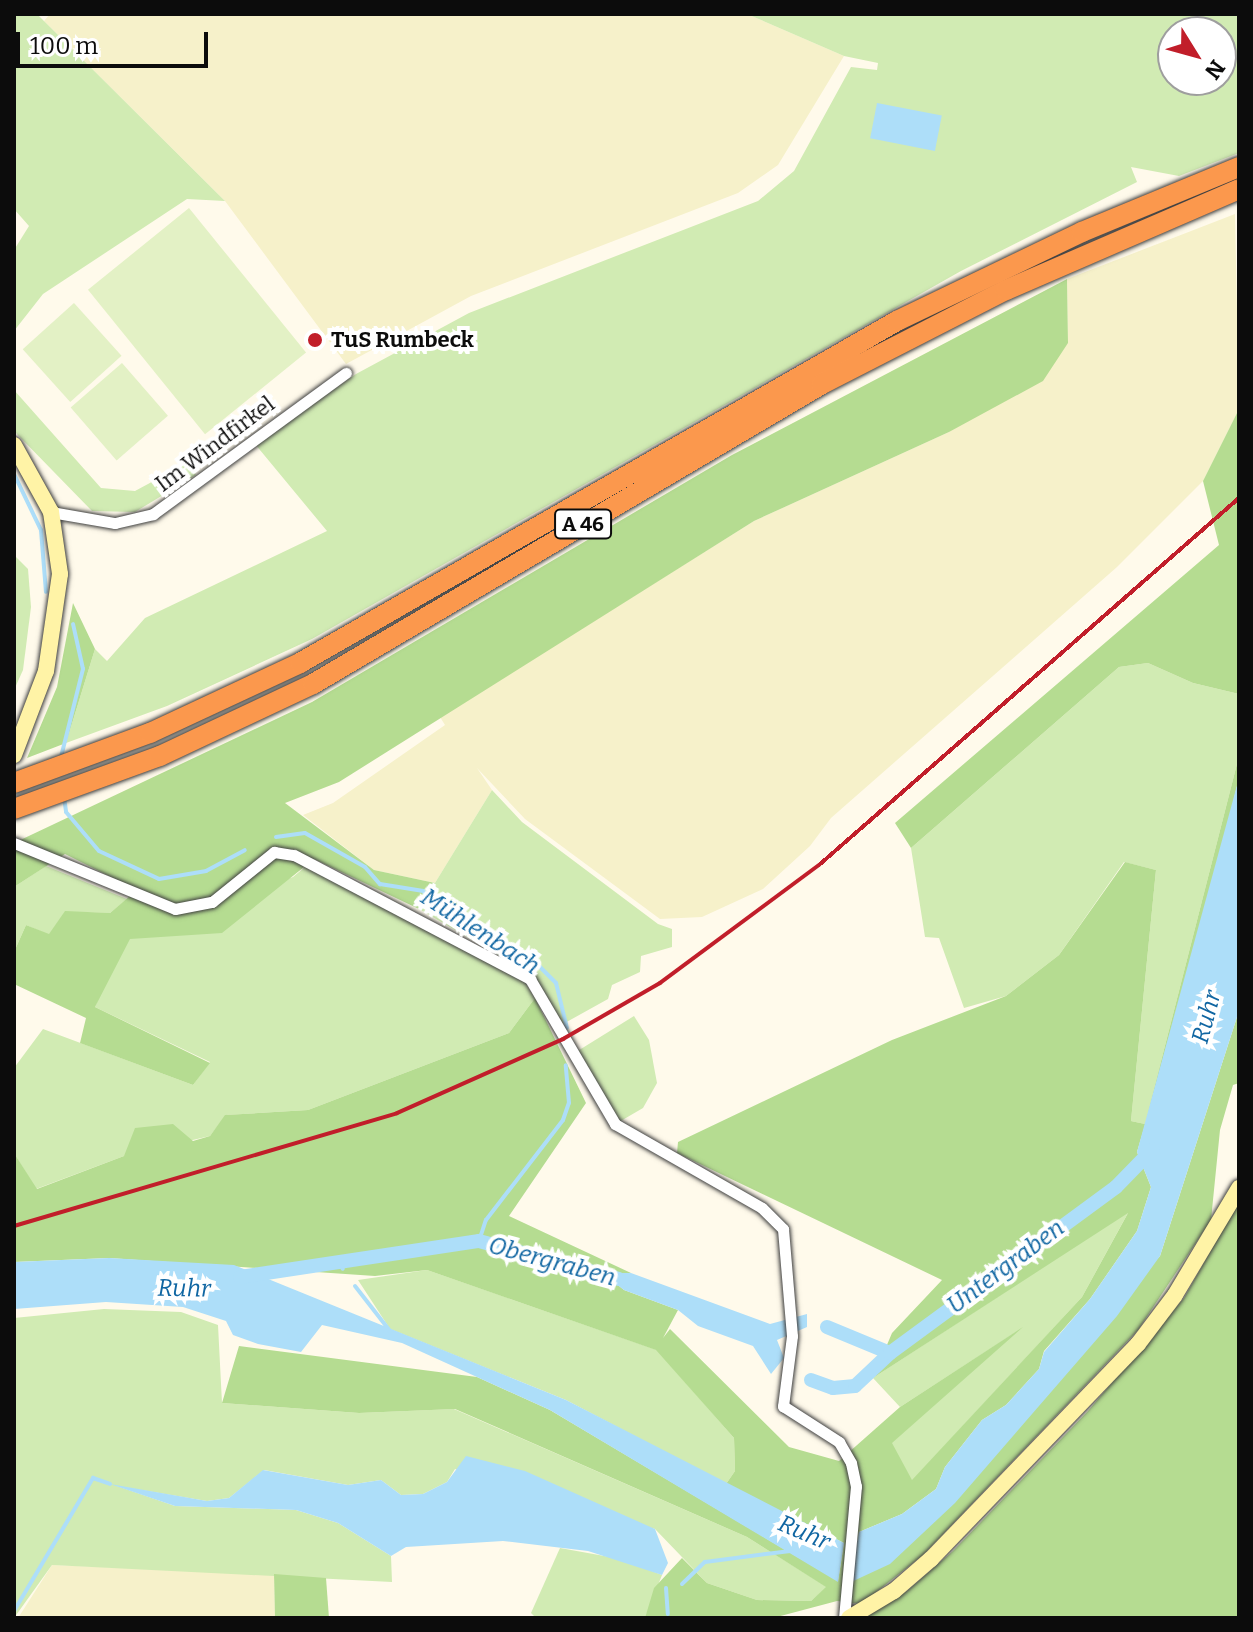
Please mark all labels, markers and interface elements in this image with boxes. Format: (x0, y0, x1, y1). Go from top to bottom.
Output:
scale bar (20, 16, 212, 66)
north arrow (1157, 16, 1237, 96)
text: 100 m (30, 32, 98, 60)
text: N (1199, 55, 1231, 84)
place label: TuS Rumbeck (331, 327, 474, 353)
marker: TuS Rumbeck (306, 331, 324, 349)
street label: Im Windfirkel (150, 391, 280, 497)
road number: A 46 (553, 508, 613, 540)
water label: Mühlenbach (415, 883, 545, 981)
water label: Ruhr (1186, 987, 1228, 1047)
water label: Untergraben (942, 1214, 1070, 1320)
water label: Obergraben (485, 1231, 619, 1293)
water label: Ruhr (157, 1274, 211, 1304)
water label: Ruhr (774, 1509, 834, 1557)

